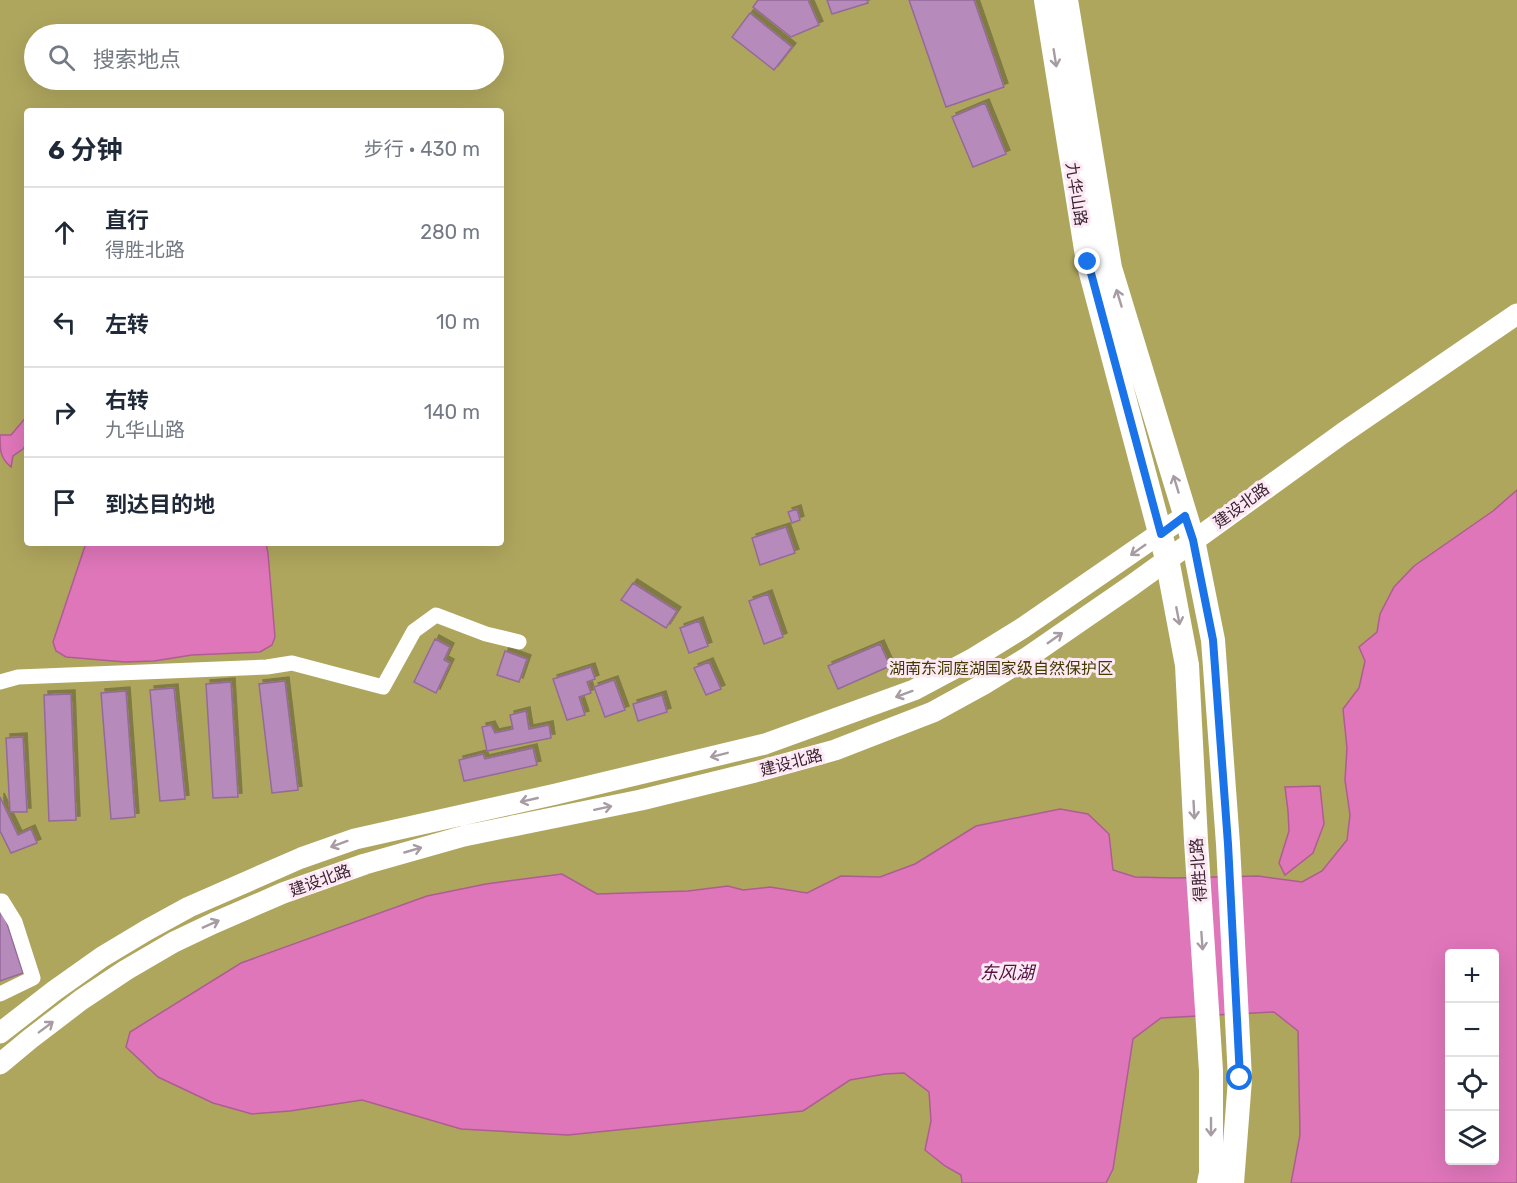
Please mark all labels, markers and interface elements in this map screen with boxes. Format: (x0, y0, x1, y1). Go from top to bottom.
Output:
search box (24, 24, 504, 90)
icon: search (45, 41, 78, 74)
text: 搜索地点 (93, 46, 181, 73)
one-way arrow (1050, 47, 1061, 67)
text: 6 分钟 (48, 135, 122, 166)
text: 步行 · 430 m (364, 137, 480, 161)
street label: 九华山路 (1062, 161, 1091, 227)
text: 直行 (105, 207, 149, 234)
icon: ahead (48, 216, 81, 249)
text: 280 m (420, 220, 480, 244)
text: 得胜北路 (105, 238, 185, 262)
route end (1074, 248, 1100, 274)
one-way arrow (1113, 289, 1124, 308)
icon: left (48, 306, 81, 339)
text: 10 m (436, 310, 480, 334)
text: 左转 (105, 311, 149, 338)
text: 右转 (105, 387, 149, 414)
icon: right (48, 396, 81, 429)
text: 140 m (424, 400, 480, 424)
text: 九华山路 (105, 418, 185, 442)
one-way arrow (1170, 475, 1181, 494)
street label: 建设北路 (1210, 479, 1273, 532)
icon: arrive (48, 486, 81, 519)
text: 到达目的地 (105, 491, 215, 518)
one-way arrow (1130, 544, 1146, 556)
one-way arrow (1173, 606, 1184, 626)
one-way arrow (1047, 632, 1063, 644)
park label: 湖南东洞庭湖国家级自然保护区 (889, 659, 1113, 678)
one-way arrow (895, 690, 914, 701)
street label: 建设北路 (758, 745, 825, 780)
one-way arrow (709, 750, 728, 762)
one-way arrow (520, 795, 539, 807)
one-way arrow (1189, 800, 1200, 820)
one-way arrow (594, 801, 613, 813)
street label: 得胜北路 (1187, 837, 1210, 903)
one-way arrow (330, 840, 349, 851)
one-way arrow (403, 844, 422, 855)
street label: 建设北路 (287, 861, 353, 900)
one-way arrow (201, 918, 219, 930)
one-way arrow (1197, 931, 1208, 951)
map controls (1445, 949, 1499, 1165)
button: + (1445, 949, 1499, 1003)
water label: 东风湖 (980, 962, 1037, 984)
button: − (1445, 1003, 1499, 1057)
one-way arrow (37, 1021, 53, 1033)
button: locate (1445, 1057, 1499, 1111)
route start (1226, 1064, 1252, 1090)
button: layers (1445, 1111, 1499, 1165)
one-way arrow (1205, 1117, 1217, 1137)

